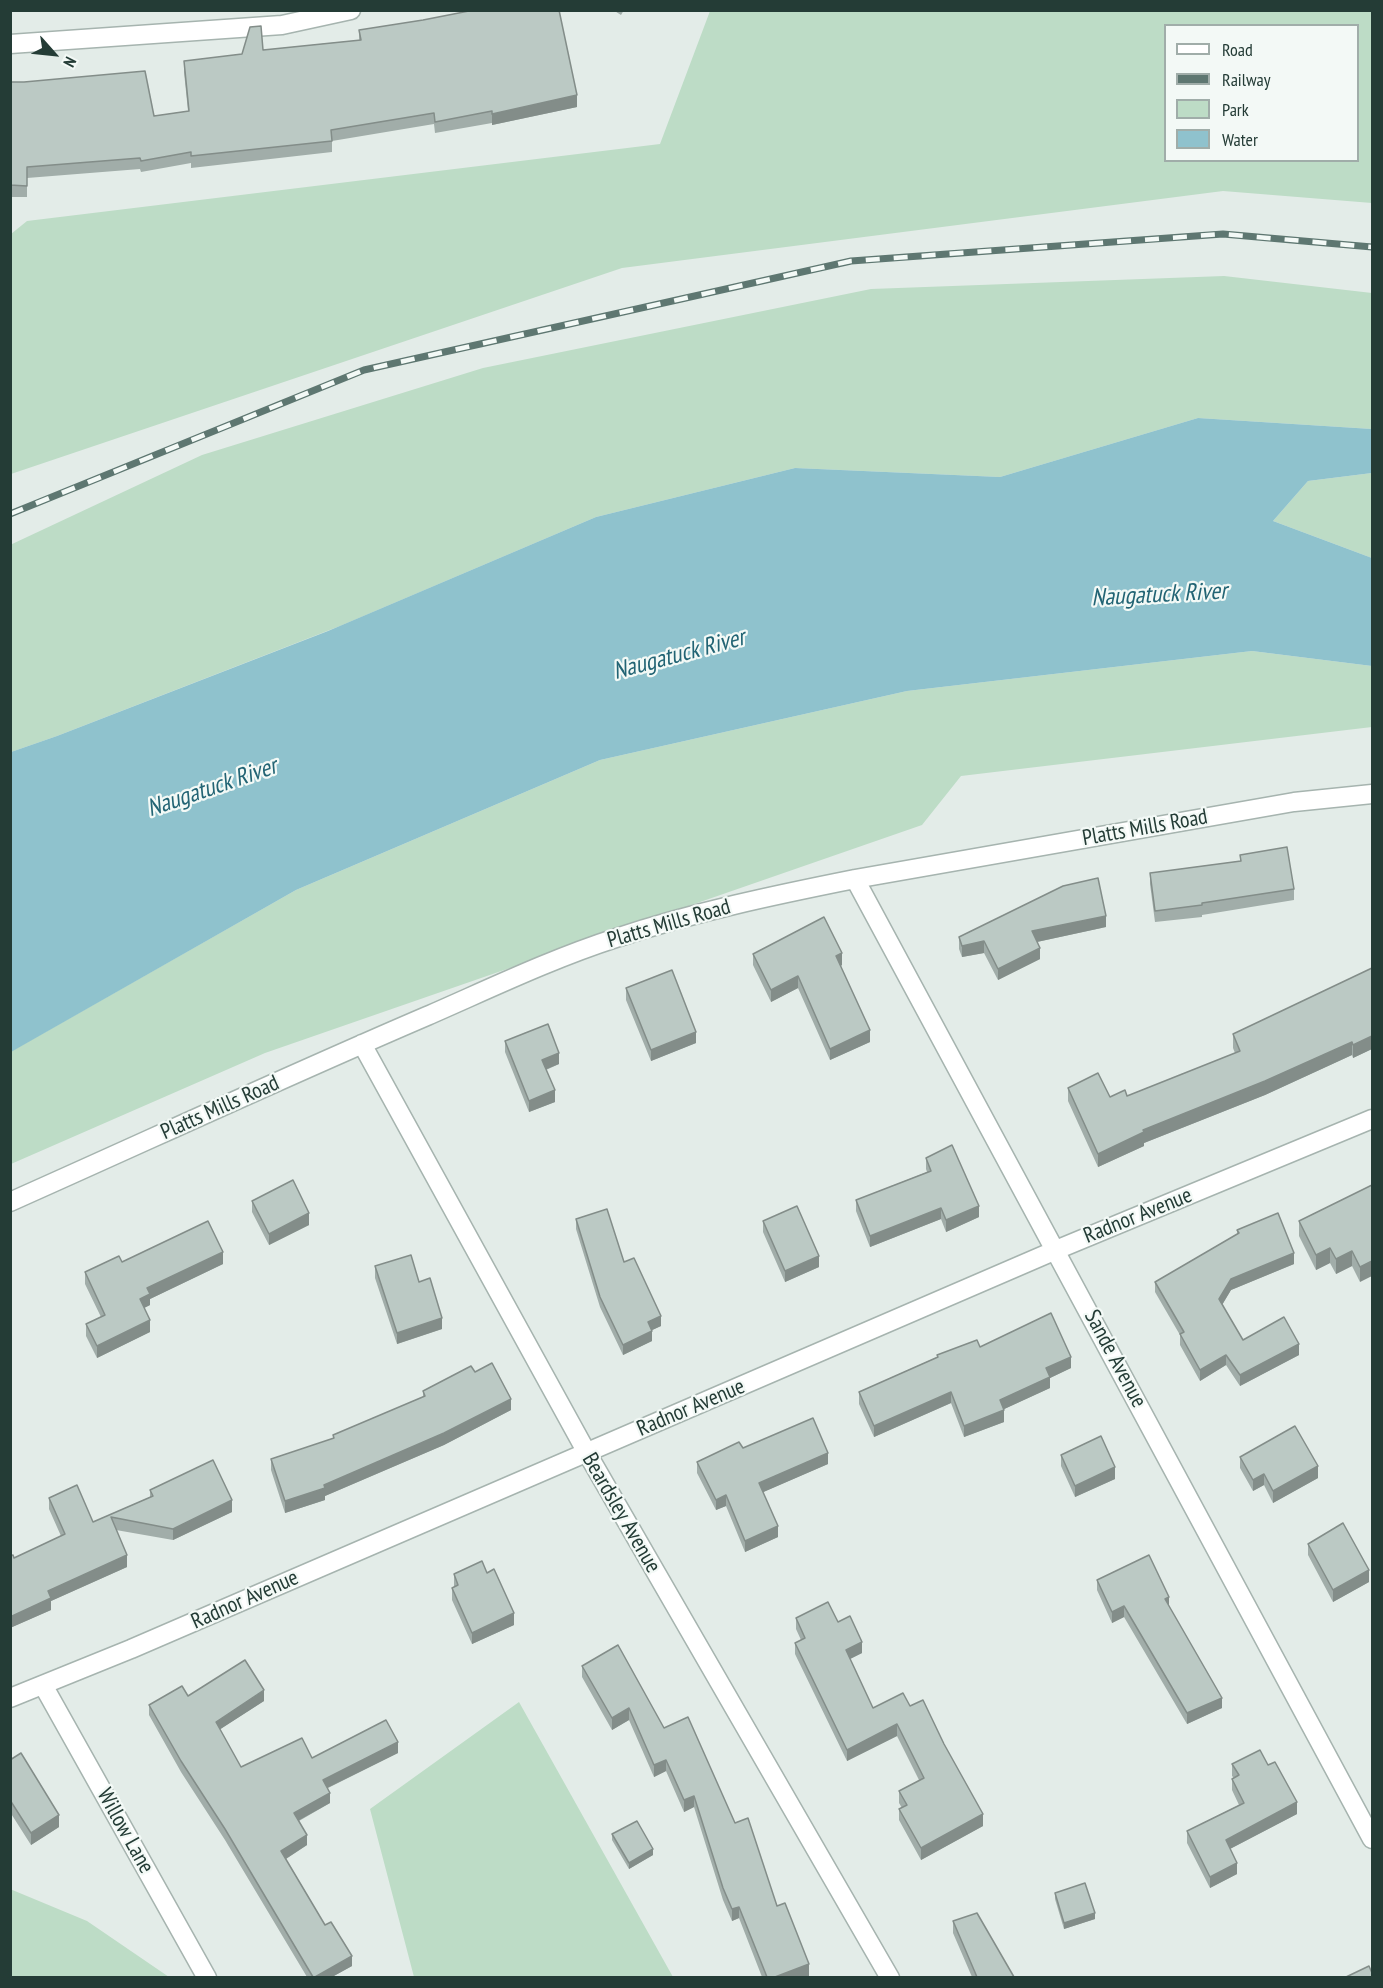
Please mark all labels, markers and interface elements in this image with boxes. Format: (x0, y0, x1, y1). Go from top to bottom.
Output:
north arrow (24, 24, 84, 84)
legend (1164, 24, 1359, 162)
text: Road (1222, 38, 1253, 61)
text: N (59, 54, 81, 71)
text: Railway (1222, 68, 1271, 91)
text: Park (1222, 98, 1249, 121)
text: Water (1222, 128, 1258, 151)
water label: Naugatuck River (1091, 577, 1227, 613)
water label: Naugatuck River (610, 624, 748, 686)
water label: Naugatuck River (143, 752, 281, 824)
street label: Platts Mills Road (1080, 804, 1210, 852)
street label: Platts Mills Road (604, 894, 734, 954)
street label: Platts Mills Road (157, 1070, 283, 1146)
street label: Radnor Avenue (1080, 1182, 1196, 1250)
street label: Sande Avenue (1078, 1306, 1152, 1412)
street label: Radnor Avenue (633, 1374, 749, 1442)
street label: Beardsley Avenue (576, 1449, 666, 1577)
street label: Radnor Avenue (187, 1565, 303, 1635)
street label: Willow Lane (91, 1784, 159, 1878)

